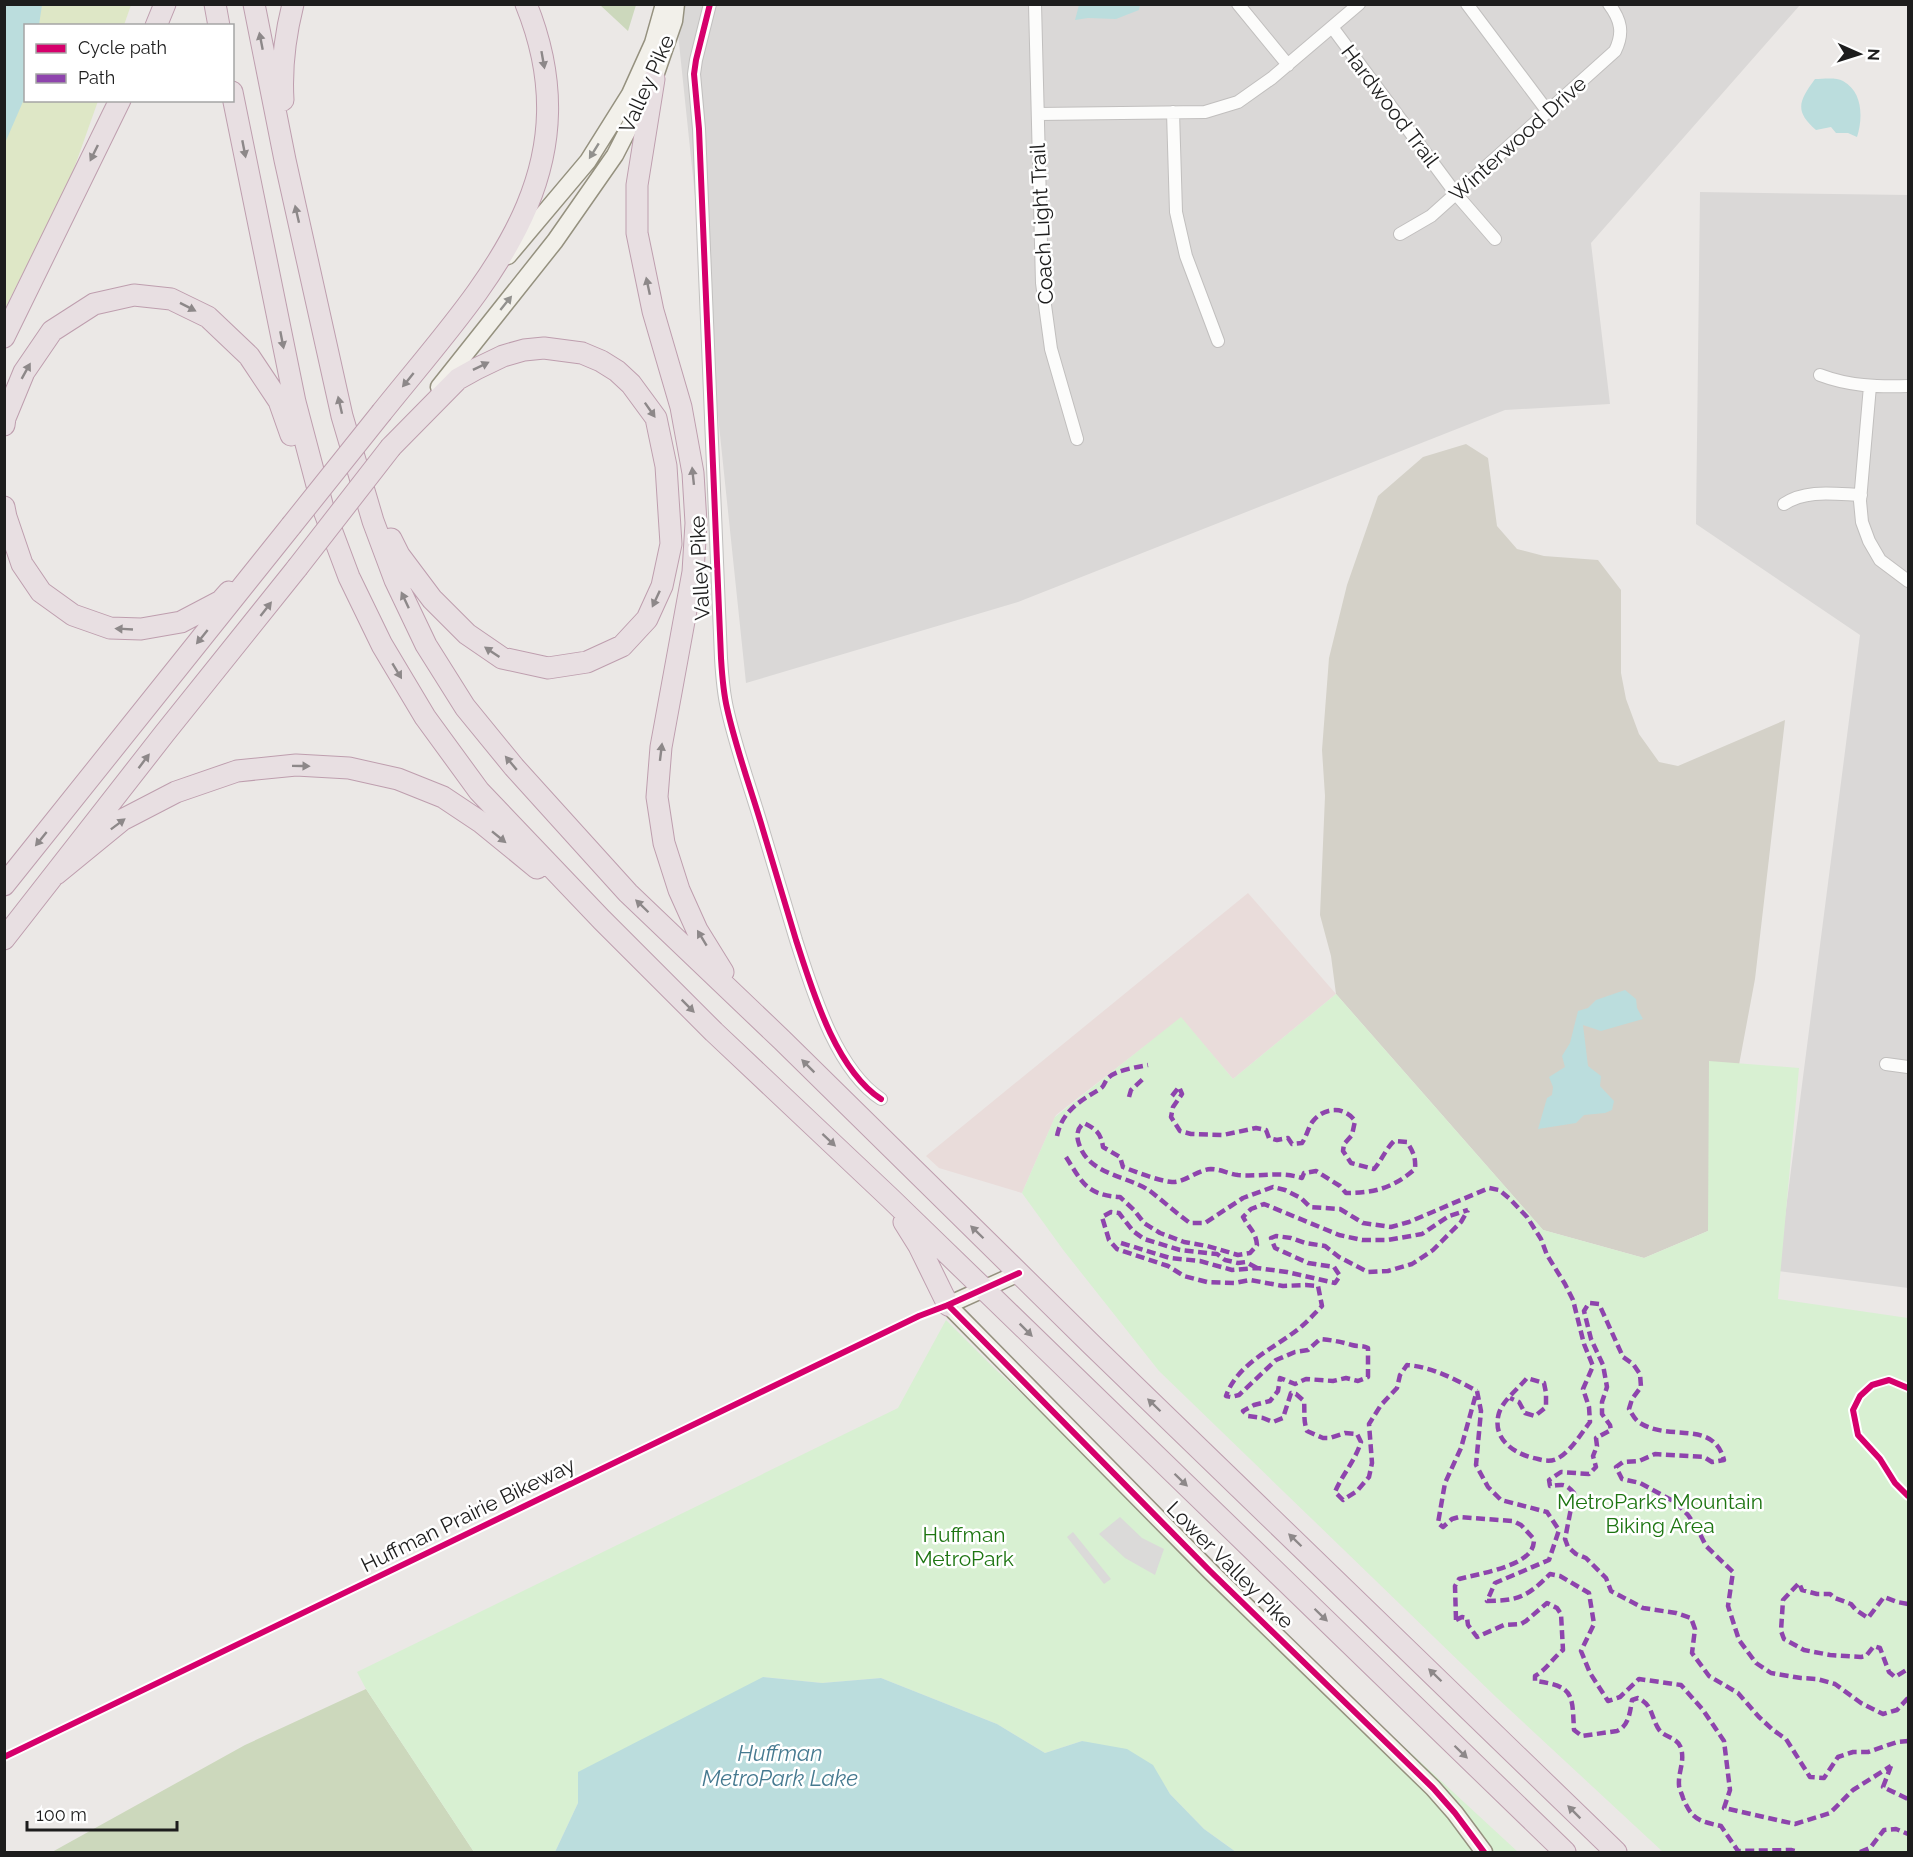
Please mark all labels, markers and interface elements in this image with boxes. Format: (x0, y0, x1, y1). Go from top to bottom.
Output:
legend (24, 24, 234, 102)
north arrow (1829, 24, 1889, 84)
one-way arrow (256, 31, 265, 50)
street label: Valley Pike (614, 31, 679, 137)
text: Cycle path (78, 37, 167, 58)
street label: Hardwood Trail (1336, 40, 1445, 172)
text: N (1864, 48, 1883, 61)
one-way arrow (539, 51, 548, 70)
text: Path (78, 67, 115, 88)
street label: Winterwood Drive (1444, 71, 1591, 207)
one-way arrow (240, 140, 249, 159)
one-way arrow (589, 143, 600, 159)
street label: Coach Light Trail (1025, 143, 1058, 305)
one-way arrow (90, 144, 100, 162)
one-way arrow (291, 205, 301, 224)
one-way arrow (643, 277, 652, 296)
one-way arrow (500, 295, 512, 310)
one-way arrow (179, 303, 196, 312)
one-way arrow (278, 331, 288, 349)
one-way arrow (473, 362, 490, 371)
one-way arrow (20, 363, 30, 380)
one-way arrow (403, 372, 415, 387)
one-way arrow (334, 395, 344, 414)
one-way arrow (644, 401, 656, 417)
one-way arrow (688, 466, 698, 485)
street label: Valley Pike (684, 515, 715, 621)
one-way arrow (652, 591, 661, 608)
one-way arrow (400, 592, 409, 609)
one-way arrow (260, 601, 272, 617)
one-way arrow (114, 624, 133, 633)
one-way arrow (197, 630, 209, 645)
one-way arrow (485, 646, 501, 658)
one-way arrow (392, 663, 403, 679)
one-way arrow (656, 742, 666, 761)
one-way arrow (137, 753, 149, 768)
one-way arrow (505, 756, 518, 771)
one-way arrow (291, 761, 310, 771)
one-way arrow (109, 818, 125, 830)
one-way arrow (491, 830, 506, 843)
one-way arrow (35, 831, 48, 846)
one-way arrow (636, 900, 650, 914)
one-way arrow (696, 930, 707, 946)
one-way arrow (680, 998, 694, 1012)
one-way arrow (802, 1059, 816, 1073)
one-way arrow (822, 1133, 837, 1147)
one-way arrow (971, 1225, 985, 1239)
one-way arrow (1018, 1323, 1033, 1337)
one-way arrow (1146, 1398, 1161, 1412)
street label: Huffman Prairie Bikeway (357, 1452, 579, 1577)
one-way arrow (1174, 1473, 1189, 1487)
park label: MetroParks Mountain Biking Area (1557, 1489, 1763, 1538)
street label: Lower Valley Pike (1162, 1496, 1299, 1633)
park label: Huffman MetroPark (914, 1522, 1014, 1571)
one-way arrow (1287, 1533, 1302, 1547)
one-way arrow (1314, 1608, 1328, 1622)
one-way arrow (1428, 1669, 1442, 1683)
water label: Huffman MetroPark Lake (702, 1740, 858, 1791)
one-way arrow (1453, 1744, 1467, 1758)
scale bar (27, 1794, 177, 1832)
text: 100 m (36, 1804, 87, 1825)
one-way arrow (1567, 1804, 1581, 1819)

